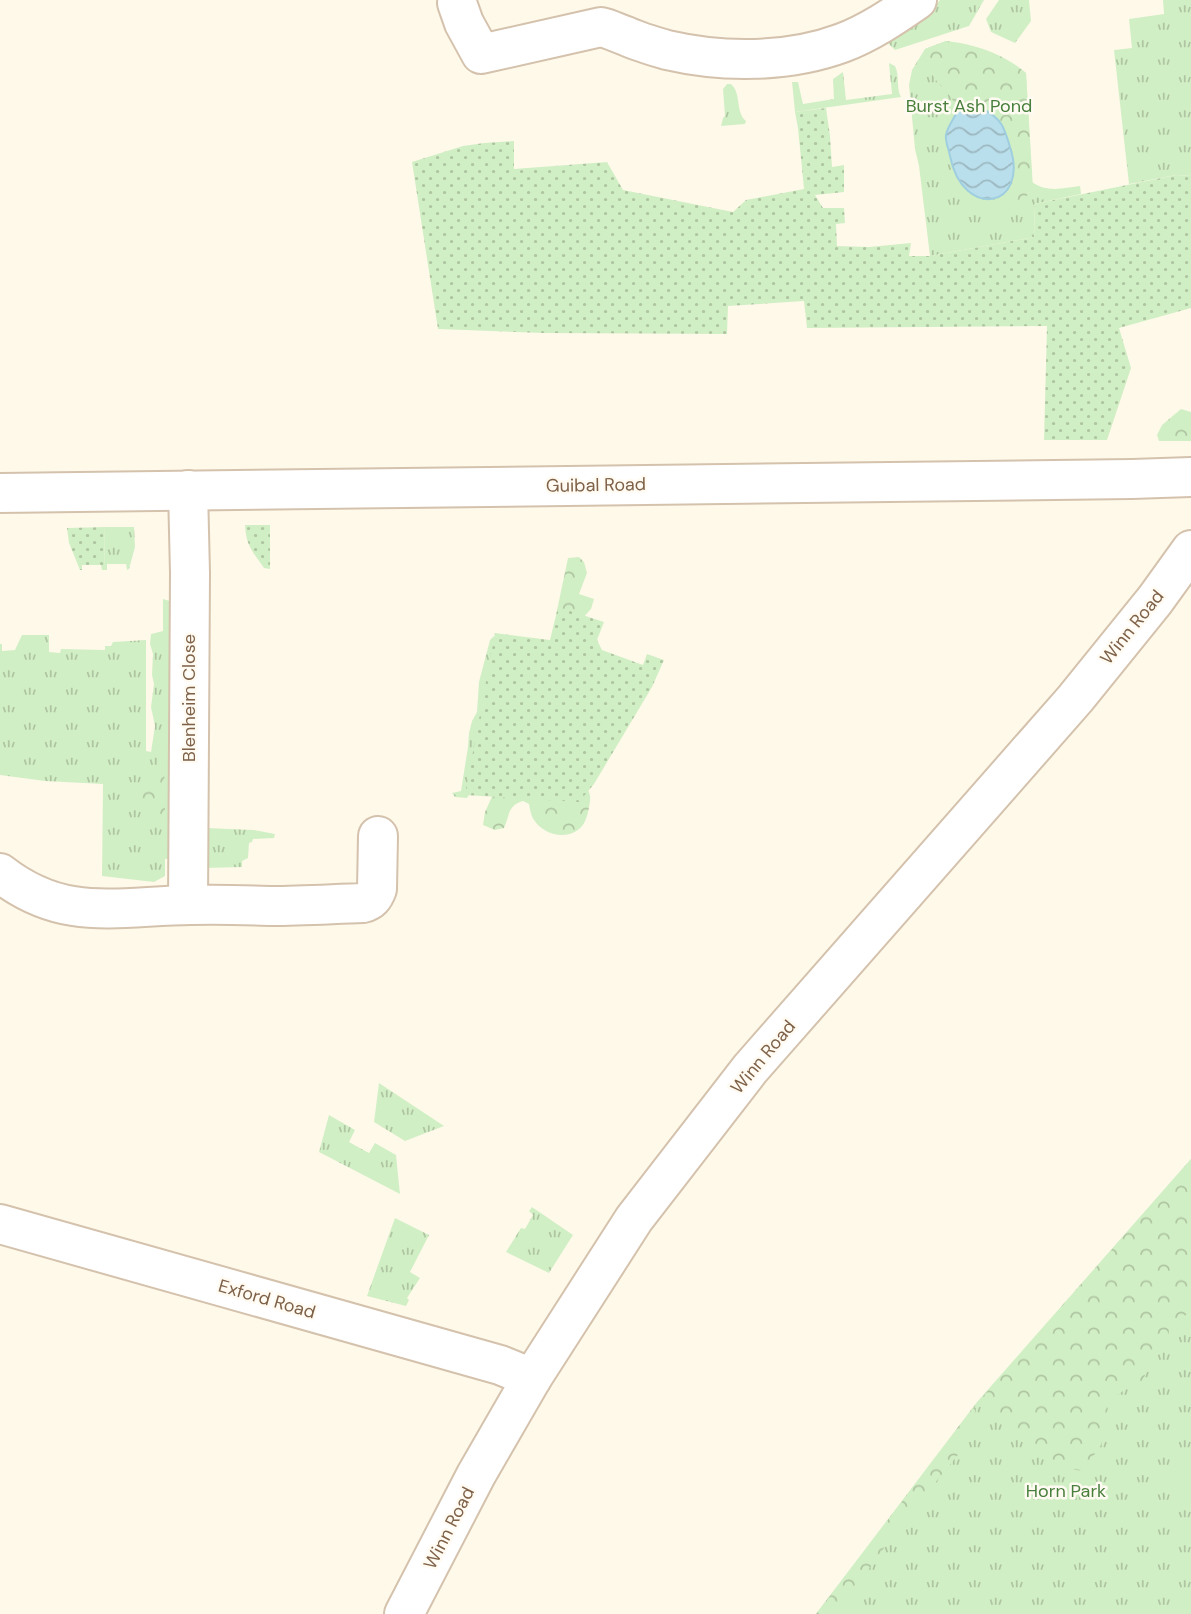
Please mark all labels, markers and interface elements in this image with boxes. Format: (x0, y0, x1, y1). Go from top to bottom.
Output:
park label: Burst Ash Pond (906, 94, 1032, 118)
street label: Guibal Road (546, 472, 646, 498)
street label: Winn Road (1095, 585, 1169, 669)
street label: Blenheim Close (177, 634, 201, 762)
street label: Winn Road (725, 1015, 801, 1099)
street label: Exford Road (216, 1274, 318, 1324)
park label: Horn Park (1026, 1479, 1106, 1503)
street label: Winn Road (418, 1483, 480, 1573)

